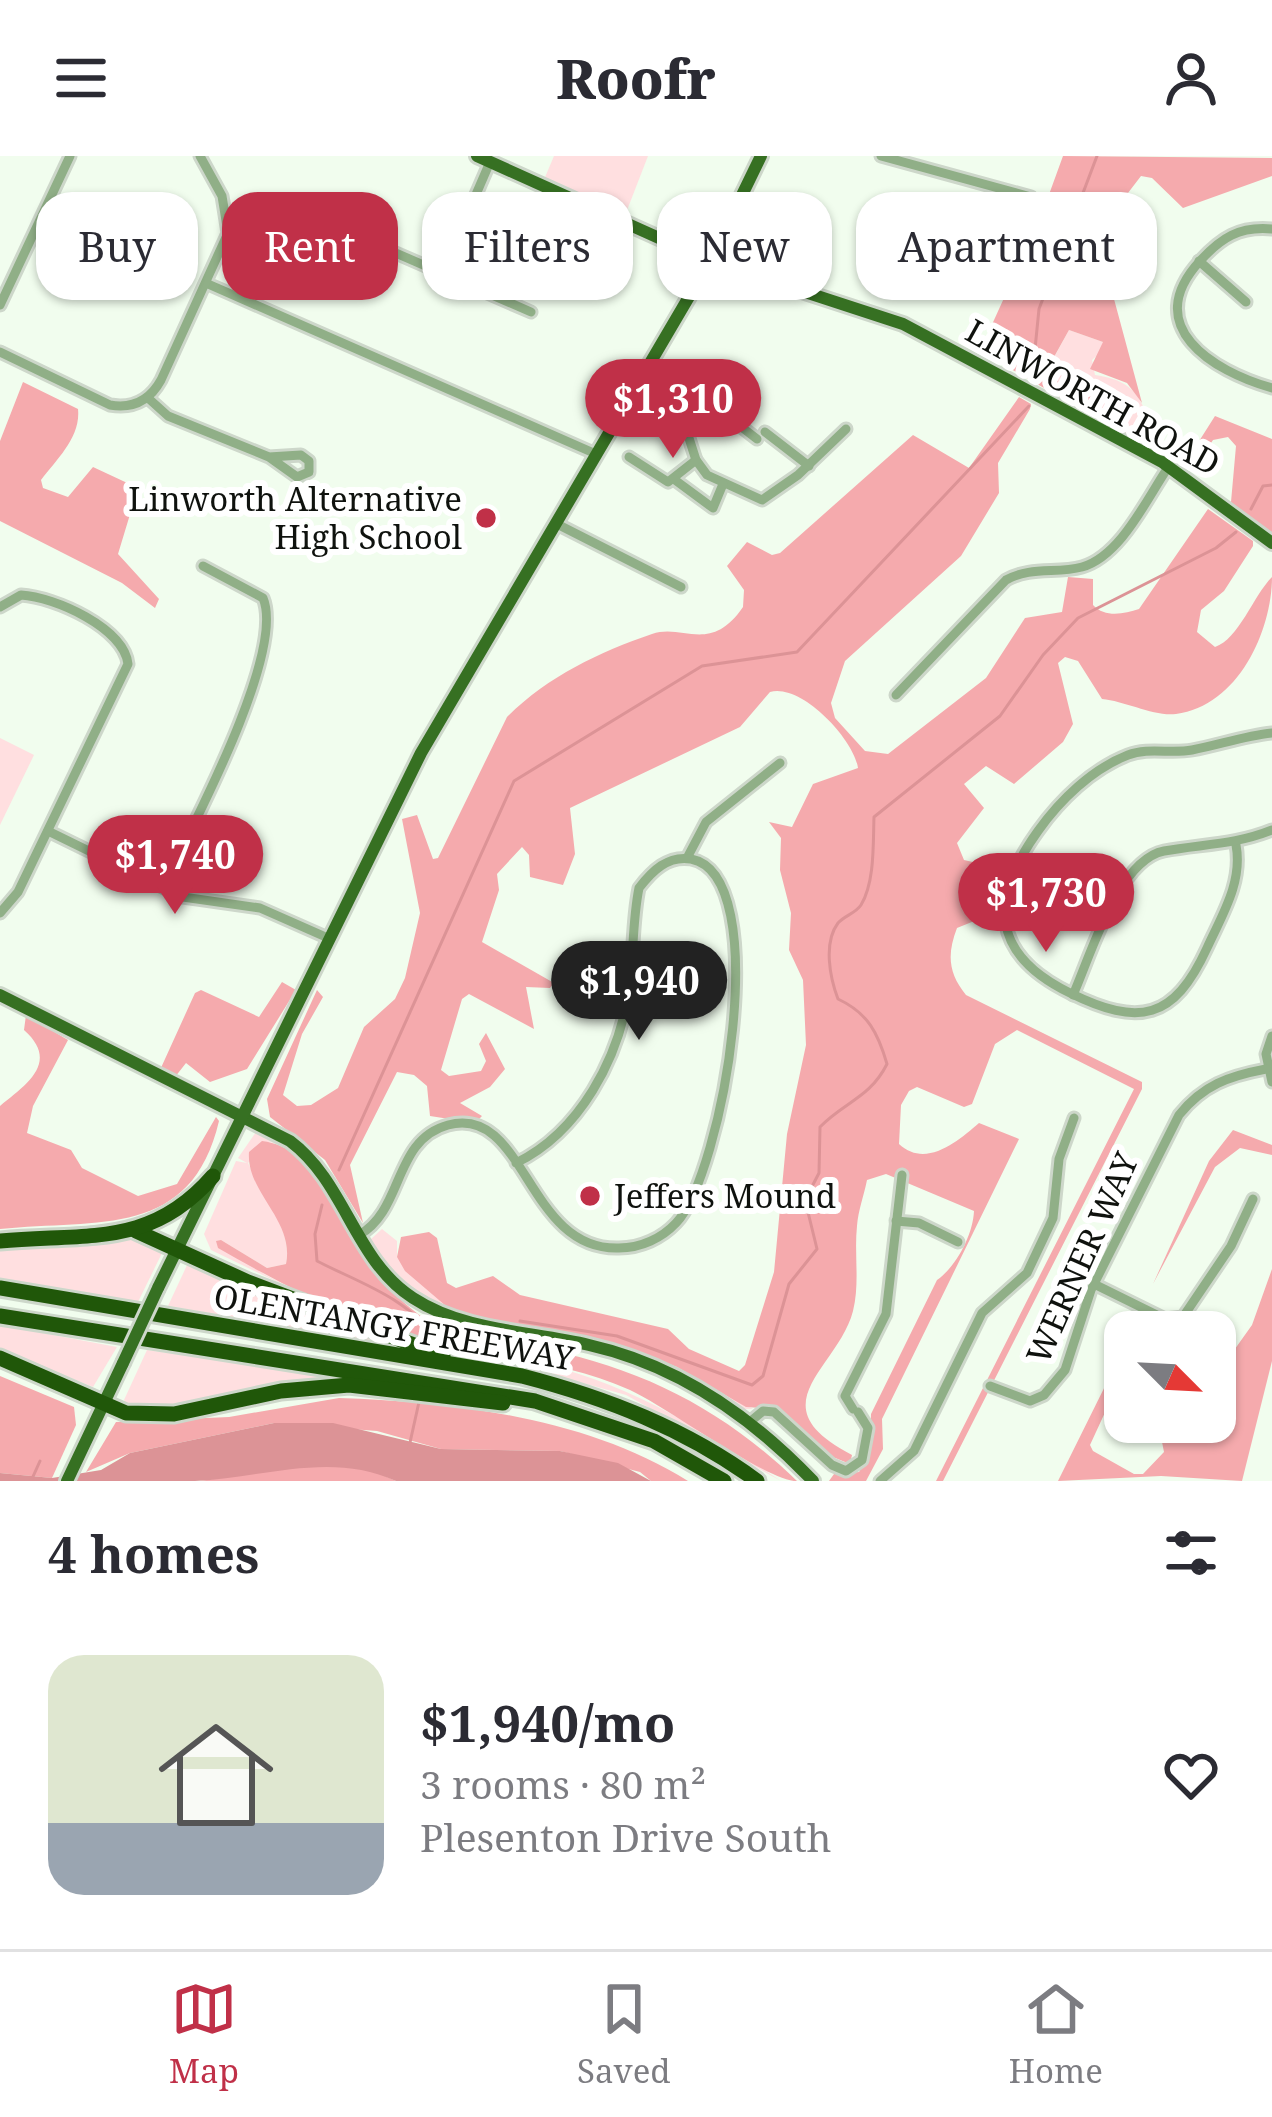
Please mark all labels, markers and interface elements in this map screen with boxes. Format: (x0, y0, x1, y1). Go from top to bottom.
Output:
text: Roofr (556, 41, 716, 115)
icon: menu (48, 45, 114, 111)
icon: person (1158, 45, 1224, 111)
chip: Buy (36, 192, 198, 300)
chip: Rent (222, 192, 398, 300)
chip: Filters (422, 192, 633, 300)
chip: New (657, 192, 832, 300)
chip: Apartment (856, 192, 1157, 300)
street label: LINWORTH ROAD (958, 308, 1228, 485)
pin: $1,310 (575, 359, 771, 461)
text: $1,310 (612, 371, 734, 424)
place label: Linworth Alternative High School (128, 476, 462, 559)
marker: Linworth Alternative High School (473, 505, 499, 531)
pin: $1,740 (77, 815, 273, 917)
text: $1,740 (114, 827, 236, 880)
pin: $1,730 (948, 853, 1144, 955)
text: $1,730 (985, 865, 1107, 918)
pin: $1,940 (541, 941, 737, 1043)
text: $1,940 (578, 953, 700, 1006)
street label: WERNER WAY (1015, 1145, 1148, 1370)
place label: Jeffers Mound (613, 1173, 836, 1218)
marker: Jeffers Mound (577, 1183, 603, 1209)
street label: OLENTANGY FREEWAY (210, 1273, 578, 1380)
north arrow (1104, 1311, 1236, 1443)
map controls (1104, 1311, 1236, 1443)
text: 4 homes (48, 1518, 259, 1588)
icon: filters (1158, 1520, 1224, 1586)
text: $1,940/mo (420, 1687, 675, 1757)
icon: home (144, 1703, 288, 1847)
icon: heart (1158, 1742, 1224, 1808)
text: 3 rooms · 80 m² (420, 1757, 706, 1810)
text: Plesenton Drive South (420, 1810, 831, 1863)
tab: Map (169, 1976, 239, 2093)
tab: Saved (577, 1976, 671, 2093)
tab: Home (1009, 1976, 1103, 2093)

